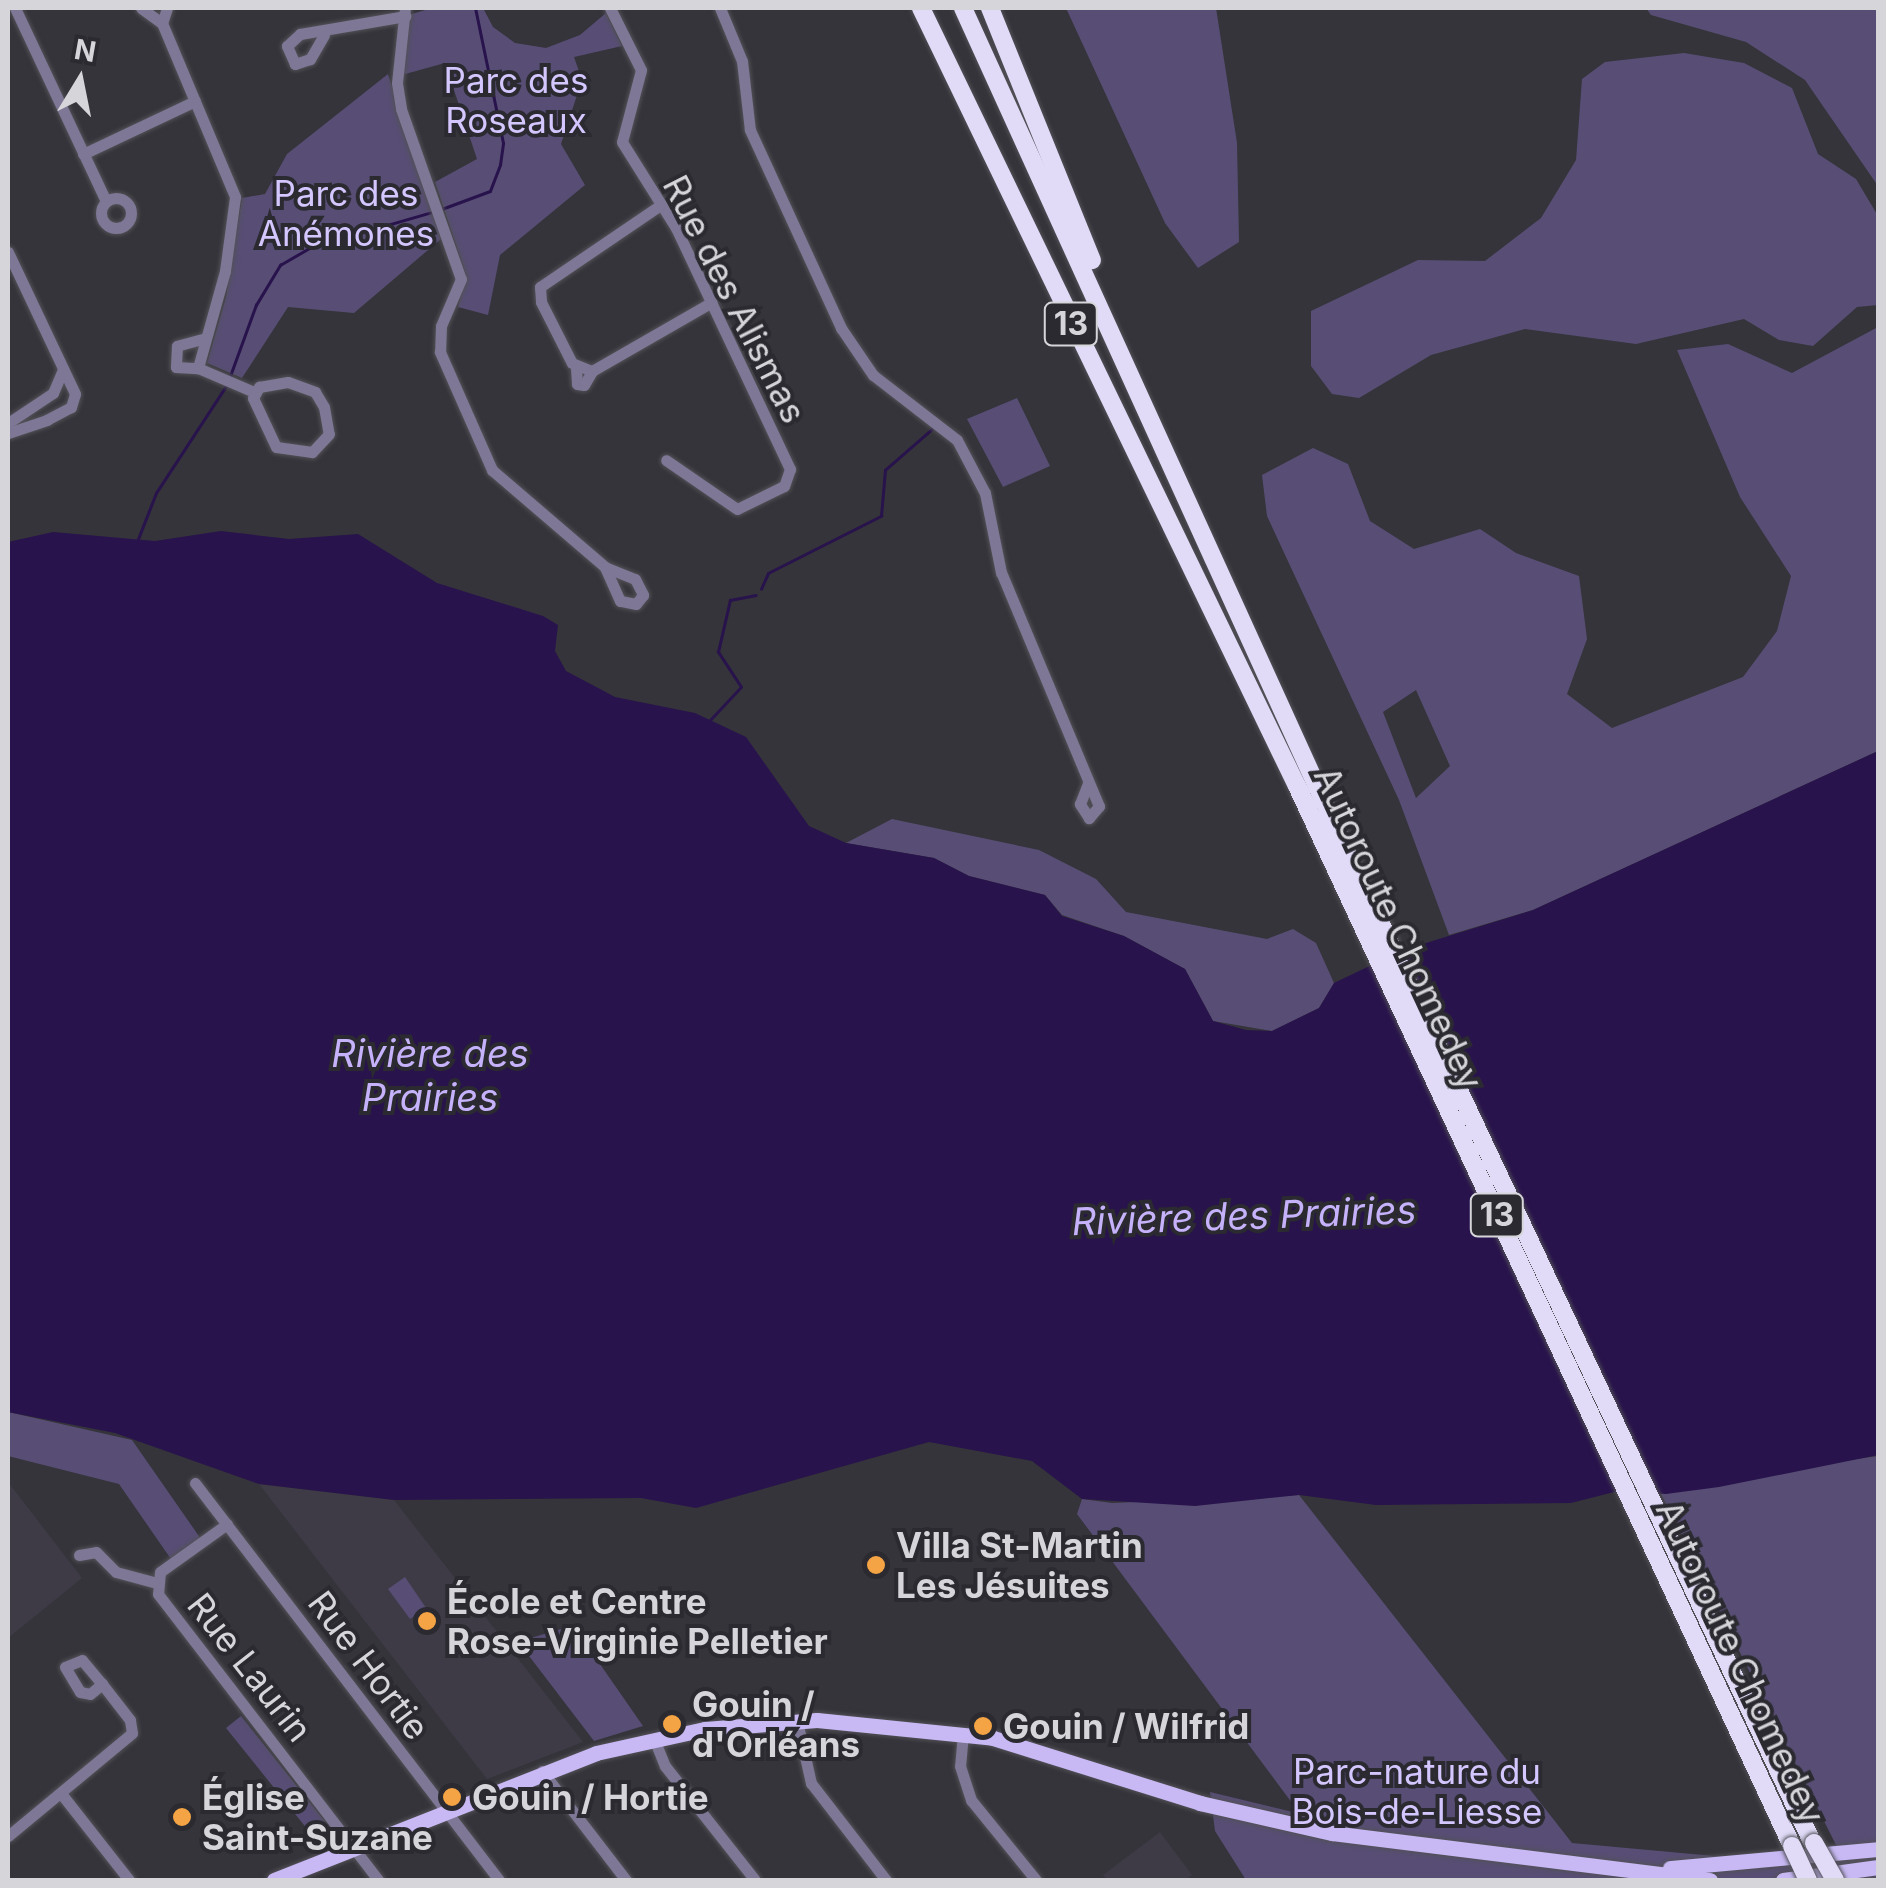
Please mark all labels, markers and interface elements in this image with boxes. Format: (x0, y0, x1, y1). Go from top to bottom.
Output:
north arrow (30, 30, 130, 130)
text: N (72, 32, 99, 69)
park label: Parc des Roseaux (444, 59, 588, 141)
street label: Rue des Alismas (655, 168, 815, 430)
park label: Parc des Anémones (258, 172, 434, 254)
road number: 13 (1044, 297, 1098, 351)
street label: Autoroute Chomedey (1306, 760, 1492, 1096)
water label: Rivière des Prairies (331, 1031, 529, 1120)
water label: Rivière des Prairies (1071, 1187, 1417, 1245)
road number: 13 (1470, 1188, 1524, 1242)
street label: Autoroute Chomedey (1648, 1494, 1834, 1830)
place label: Villa St-Martin Les Jésuites (896, 1524, 1143, 1606)
marker: Villa St-Martin Les Jésuites (865, 1554, 887, 1576)
place label: École et Centre Rose-Virginie Pelletier (447, 1580, 828, 1662)
street label: Rue Hortie (300, 1583, 438, 1747)
street label: Rue Laurin (179, 1585, 321, 1749)
marker: École et Centre Rose-Virginie Pelletier (416, 1610, 438, 1632)
place label: Gouin / d'Orléans (692, 1683, 860, 1765)
place label: Gouin / Wilfrid (1003, 1705, 1249, 1747)
marker: Gouin / d'Orléans (661, 1713, 683, 1735)
marker: Gouin / Wilfrid (972, 1715, 994, 1737)
park label: Parc-nature du Bois-de-Liesse (1292, 1750, 1542, 1832)
place label: Église Saint-Suzane (202, 1776, 433, 1858)
place label: Gouin / Hortie (472, 1776, 709, 1818)
marker: Gouin / Hortie (441, 1786, 463, 1808)
marker: Église Saint-Suzane (171, 1806, 193, 1828)

